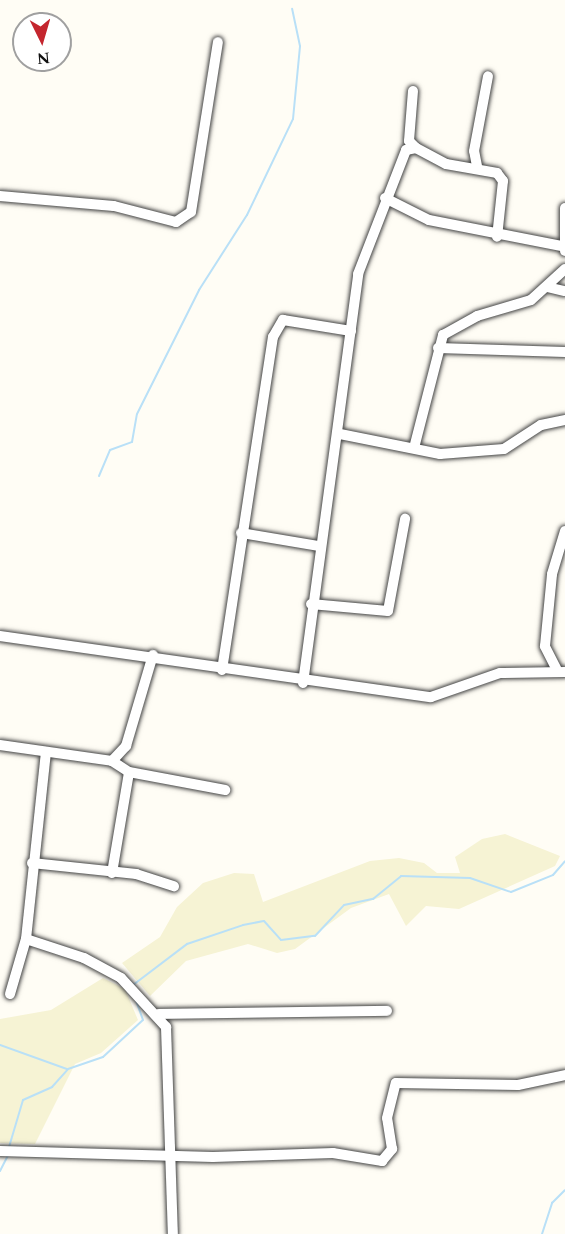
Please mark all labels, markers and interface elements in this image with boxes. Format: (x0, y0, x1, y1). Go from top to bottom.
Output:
north arrow (12, 12, 72, 72)
text: N (36, 45, 51, 70)

